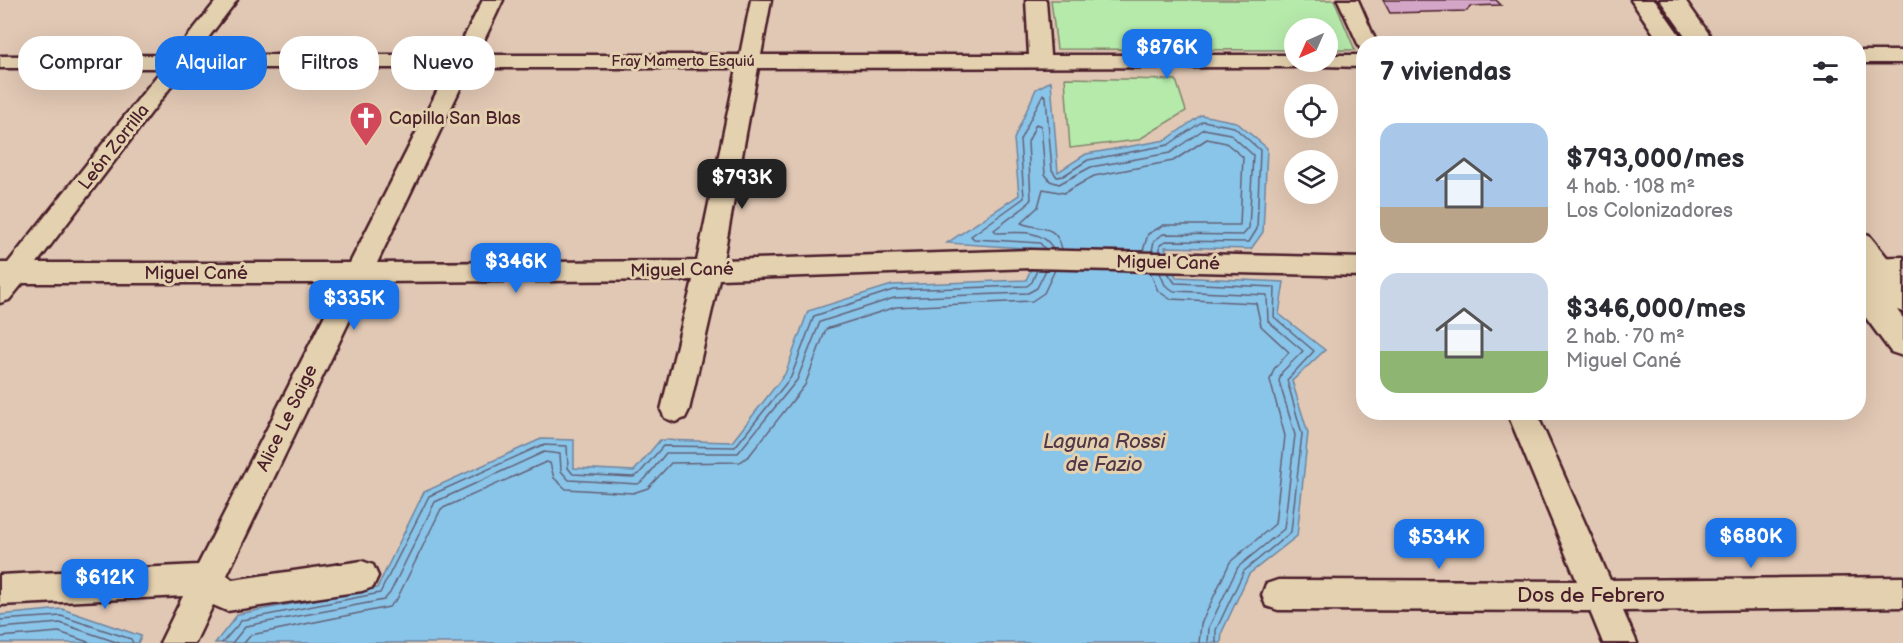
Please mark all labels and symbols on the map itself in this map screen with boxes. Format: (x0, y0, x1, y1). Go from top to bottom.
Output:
north arrow (1284, 18, 1338, 72)
pin: $876K (1125, 29, 1209, 80)
street label: Fray Mamerto Esquiú (611, 52, 755, 71)
street label: León Zorrilla (74, 100, 154, 194)
church icon: Capilla San Blas (348, 100, 384, 147)
place label: Capilla San Blas (389, 108, 521, 129)
pin: $793K (700, 159, 784, 210)
pin: $346K (474, 243, 558, 294)
street label: Miguel Cané (1116, 252, 1220, 274)
street label: Miguel Cané (630, 259, 734, 281)
street label: Miguel Cané (144, 263, 248, 284)
pin: $335K (312, 280, 396, 331)
street label: Alice Le Saige (252, 361, 322, 475)
water label: Laguna Rossi de Fazio (1043, 430, 1167, 477)
pin: $680K (1709, 518, 1793, 569)
pin: $534K (1397, 519, 1481, 570)
pin: $612K (63, 559, 147, 610)
street label: Dos de Febrero (1517, 583, 1665, 608)

